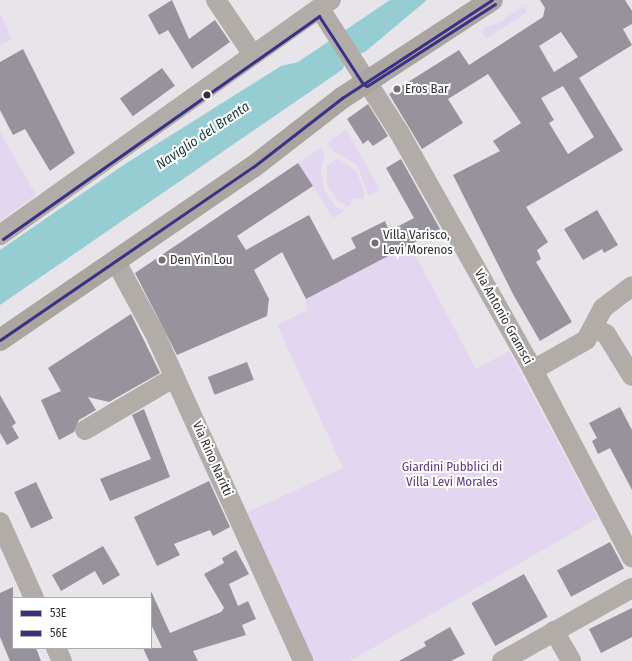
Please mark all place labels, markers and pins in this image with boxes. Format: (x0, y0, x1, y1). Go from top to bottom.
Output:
place label: Eros Bar (405, 81, 449, 97)
marker: Eros Bar (392, 84, 402, 94)
unlabelled marker (202, 90, 212, 100)
place label: Villa Varisco, Levi Morenos (383, 228, 453, 259)
marker: Villa Varisco, Levi Morenos (370, 238, 380, 248)
place label: Den Yin Lou (170, 252, 233, 268)
marker: Den Yin Lou (157, 255, 167, 265)

